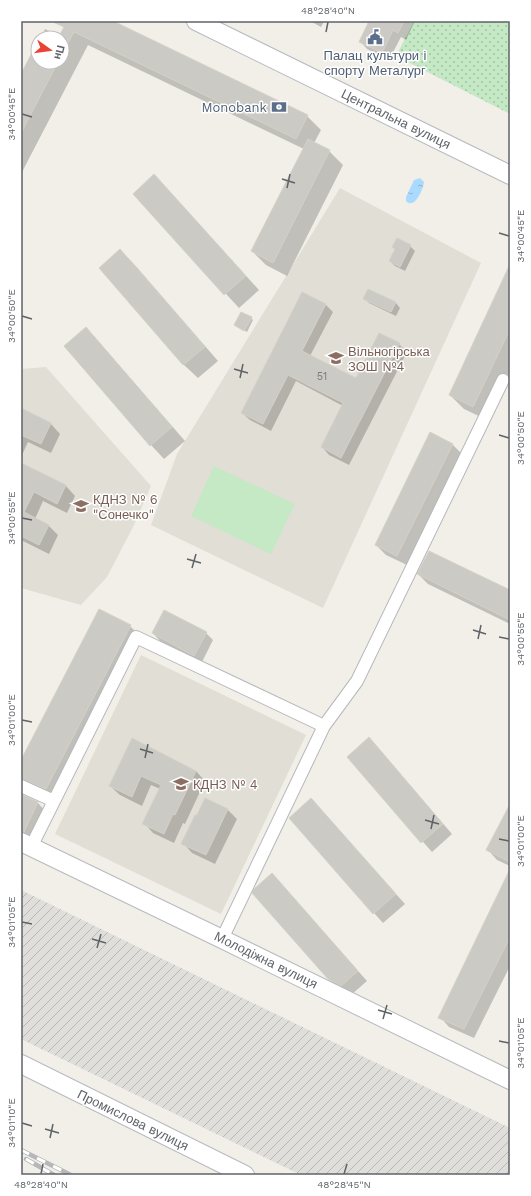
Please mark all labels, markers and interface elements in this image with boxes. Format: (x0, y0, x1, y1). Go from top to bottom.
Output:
text: 48°28'40"N (301, 5, 355, 16)
public building icon: Палац культури і спорту Металург (366, 28, 384, 46)
north arrow (30, 30, 70, 70)
text: Пн (51, 44, 67, 61)
place label: Палац культури і спорту Металург (324, 48, 427, 78)
street label: Центральна вулиця (339, 86, 453, 152)
text: 34°00'45"E (6, 88, 17, 140)
bank icon: Monobank (270, 98, 288, 116)
place label: Monobank (201, 100, 268, 115)
text: 34°00'45"E (515, 210, 526, 262)
text: 34°00'50"E (6, 289, 17, 343)
place label: Вільногірська ЗОШ №4 (348, 344, 430, 374)
school or university icon: Вільногірська ЗОШ №4 (327, 349, 345, 367)
house number: 51 (317, 370, 327, 383)
text: 34°00'50"E (515, 411, 526, 465)
text: 34°00'55"E (6, 491, 17, 545)
place label: КДНЗ № 6 "Сонечко" (93, 492, 158, 522)
school or university icon: КДНЗ № 6 "Сонечко" (72, 497, 90, 515)
text: 34°00'55"E (515, 612, 526, 666)
text: 34°01'00"E (6, 694, 17, 746)
school or university icon: КДНЗ № 4 (172, 775, 190, 793)
place label: КДНЗ № 4 (193, 777, 258, 792)
text: 34°01'00"E (515, 815, 526, 867)
text: 34°01'05"E (6, 896, 17, 948)
street label: Молодіжна вулиця (212, 929, 320, 991)
text: 34°01'05"E (515, 1017, 526, 1069)
street label: Промислова вулиця (75, 1087, 191, 1153)
text: 34°01'10"E (6, 1098, 17, 1148)
text: 48°28'40"N (14, 1179, 68, 1190)
text: 48°28'45"N (317, 1179, 371, 1190)

